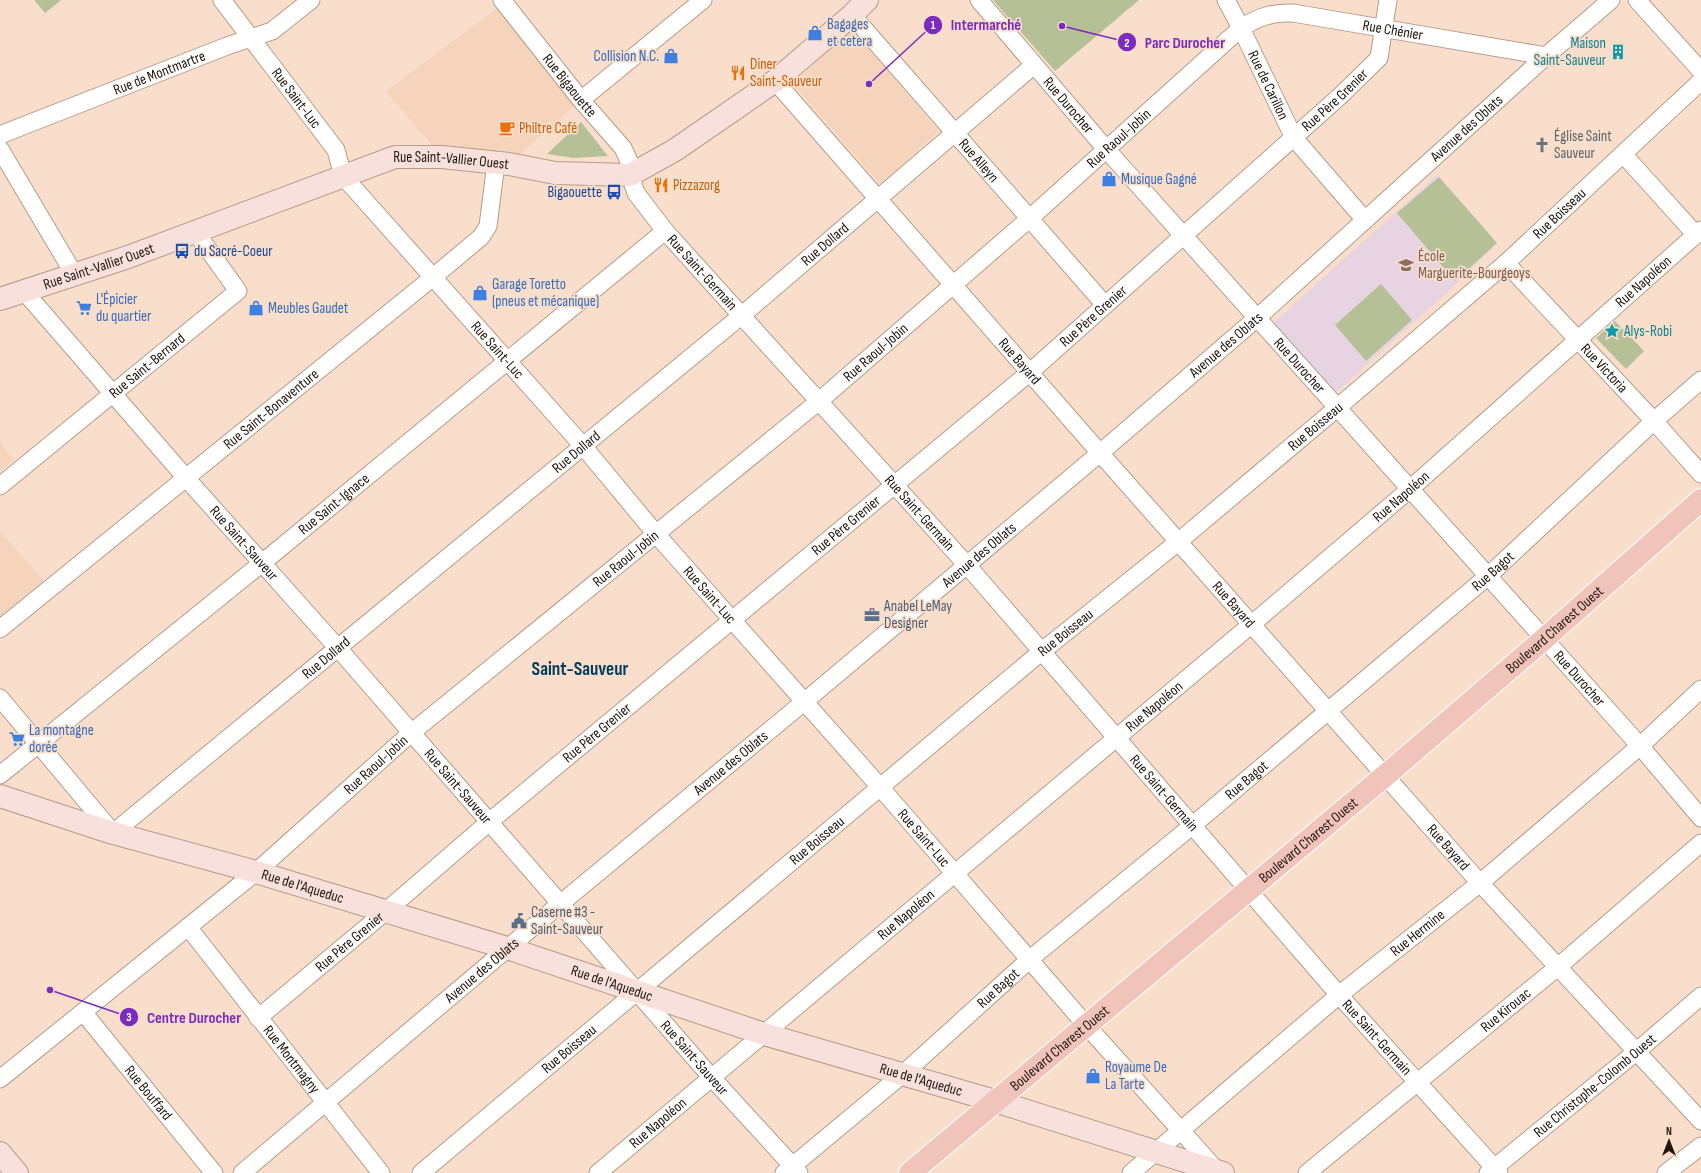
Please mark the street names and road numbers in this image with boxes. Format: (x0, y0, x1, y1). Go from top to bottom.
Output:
street label: Rue Chénier (1361, 15, 1425, 45)
street label: Rue de Montmartre (110, 46, 208, 99)
street label: Rue de Carillon (1244, 47, 1293, 123)
street label: Rue Bigaouette (538, 50, 601, 121)
street label: Rue Saint-Luc (267, 64, 326, 132)
street label: Rue Père Grenier (1297, 64, 1372, 135)
street label: Rue Durocher (1039, 73, 1098, 138)
street label: Avenue des Oblats (1426, 90, 1507, 166)
street label: Rue Raoul-Jobin (1083, 104, 1155, 172)
street label: Rue Alleyn (955, 135, 1003, 186)
street label: Rue Saint-Vallier Ouest (393, 147, 510, 173)
street label: Rue Boisseau (1529, 184, 1590, 243)
street label: Rue Dollard (797, 218, 853, 270)
street label: Rue Saint-Germain (663, 230, 741, 314)
street label: Rue Saint-Vallier Ouest (41, 238, 157, 294)
street label: Rue Napoléon (1611, 251, 1675, 311)
street label: Rue Père Grenier (1055, 281, 1131, 351)
street label: Avenue des Oblats (1184, 308, 1267, 382)
street label: Rue Saint-Luc (467, 317, 528, 383)
street label: Rue Raoul-Jobin (839, 319, 912, 386)
street label: Rue Saint-Bernard (105, 329, 189, 402)
street label: Rue Durocher (1270, 333, 1330, 398)
street label: Rue Bayard (994, 334, 1045, 388)
street label: Rue Victoria (1577, 339, 1632, 397)
street label: Rue Saint-Bonaventure (219, 365, 322, 453)
street label: Rue Boisseau (1284, 398, 1347, 455)
street label: Rue Dollard (548, 426, 604, 477)
street label: Rue Napoléon (1369, 467, 1433, 526)
street label: Rue Saint-Ignace (294, 469, 373, 539)
street label: Rue Saint-Germain (880, 471, 959, 555)
street label: Rue Père Grenier (808, 491, 885, 559)
street label: Rue Saint-Sauveur (206, 502, 283, 585)
street label: Avenue des Oblats (937, 518, 1020, 592)
street label: Rue Raoul-Jobin (589, 526, 663, 591)
street label: Rue Bagot (1468, 547, 1518, 595)
street label: Rue Saint-Luc (679, 562, 740, 628)
street label: Rue Bayard (1208, 577, 1259, 632)
street label: Boulevard Charest Ouest (1502, 581, 1607, 677)
street label: Rue Boisseau (1034, 604, 1097, 661)
street label: Rue Dollard (298, 632, 354, 683)
street label: Rue Durocher (1550, 647, 1610, 711)
street label: Rue Napoléon (1122, 677, 1187, 736)
street label: Rue Père Grenier (558, 698, 636, 767)
street label: Avenue des Oblats (689, 726, 772, 800)
street label: Rue Raoul-Jobin (340, 731, 412, 798)
street label: Rue Saint-Sauveur (420, 745, 497, 828)
street label: Rue Saint-Germain (1126, 751, 1203, 835)
street label: Rue Bagot (1221, 756, 1272, 804)
street label: Boulevard Charest Ouest (1255, 793, 1362, 887)
street label: Rue Saint-Luc (894, 805, 954, 871)
street label: Rue Boisseau (785, 812, 848, 869)
street label: Rue Bayard (1423, 820, 1474, 874)
street label: Rue de l'Aqueduc (259, 865, 346, 908)
street label: Rue Napoléon (873, 885, 938, 944)
street label: Rue Hermine (1386, 905, 1449, 960)
street label: Rue Père Grenier (311, 907, 388, 976)
street label: Avenue des Oblats (440, 933, 523, 1008)
street label: Rue de l'Aqueduc (568, 961, 655, 1006)
street label: Rue Bagot (973, 964, 1024, 1012)
street label: Rue Kirouac (1477, 984, 1535, 1036)
street label: Rue Saint-Germain (1338, 995, 1416, 1079)
street label: Boulevard Charest Ouest (1006, 1001, 1113, 1095)
street label: Rue Saint-Sauveur (656, 1016, 733, 1100)
street label: Rue Boisseau (537, 1020, 600, 1077)
street label: Rue Montmagny (259, 1021, 324, 1097)
street label: Rue Christophe-Colomb Ouest (1530, 1029, 1660, 1141)
street label: Rue de l'Aqueduc (878, 1059, 965, 1101)
street label: Rue Bouffard (121, 1061, 177, 1124)
street label: Rue Napoléon (625, 1093, 690, 1152)

